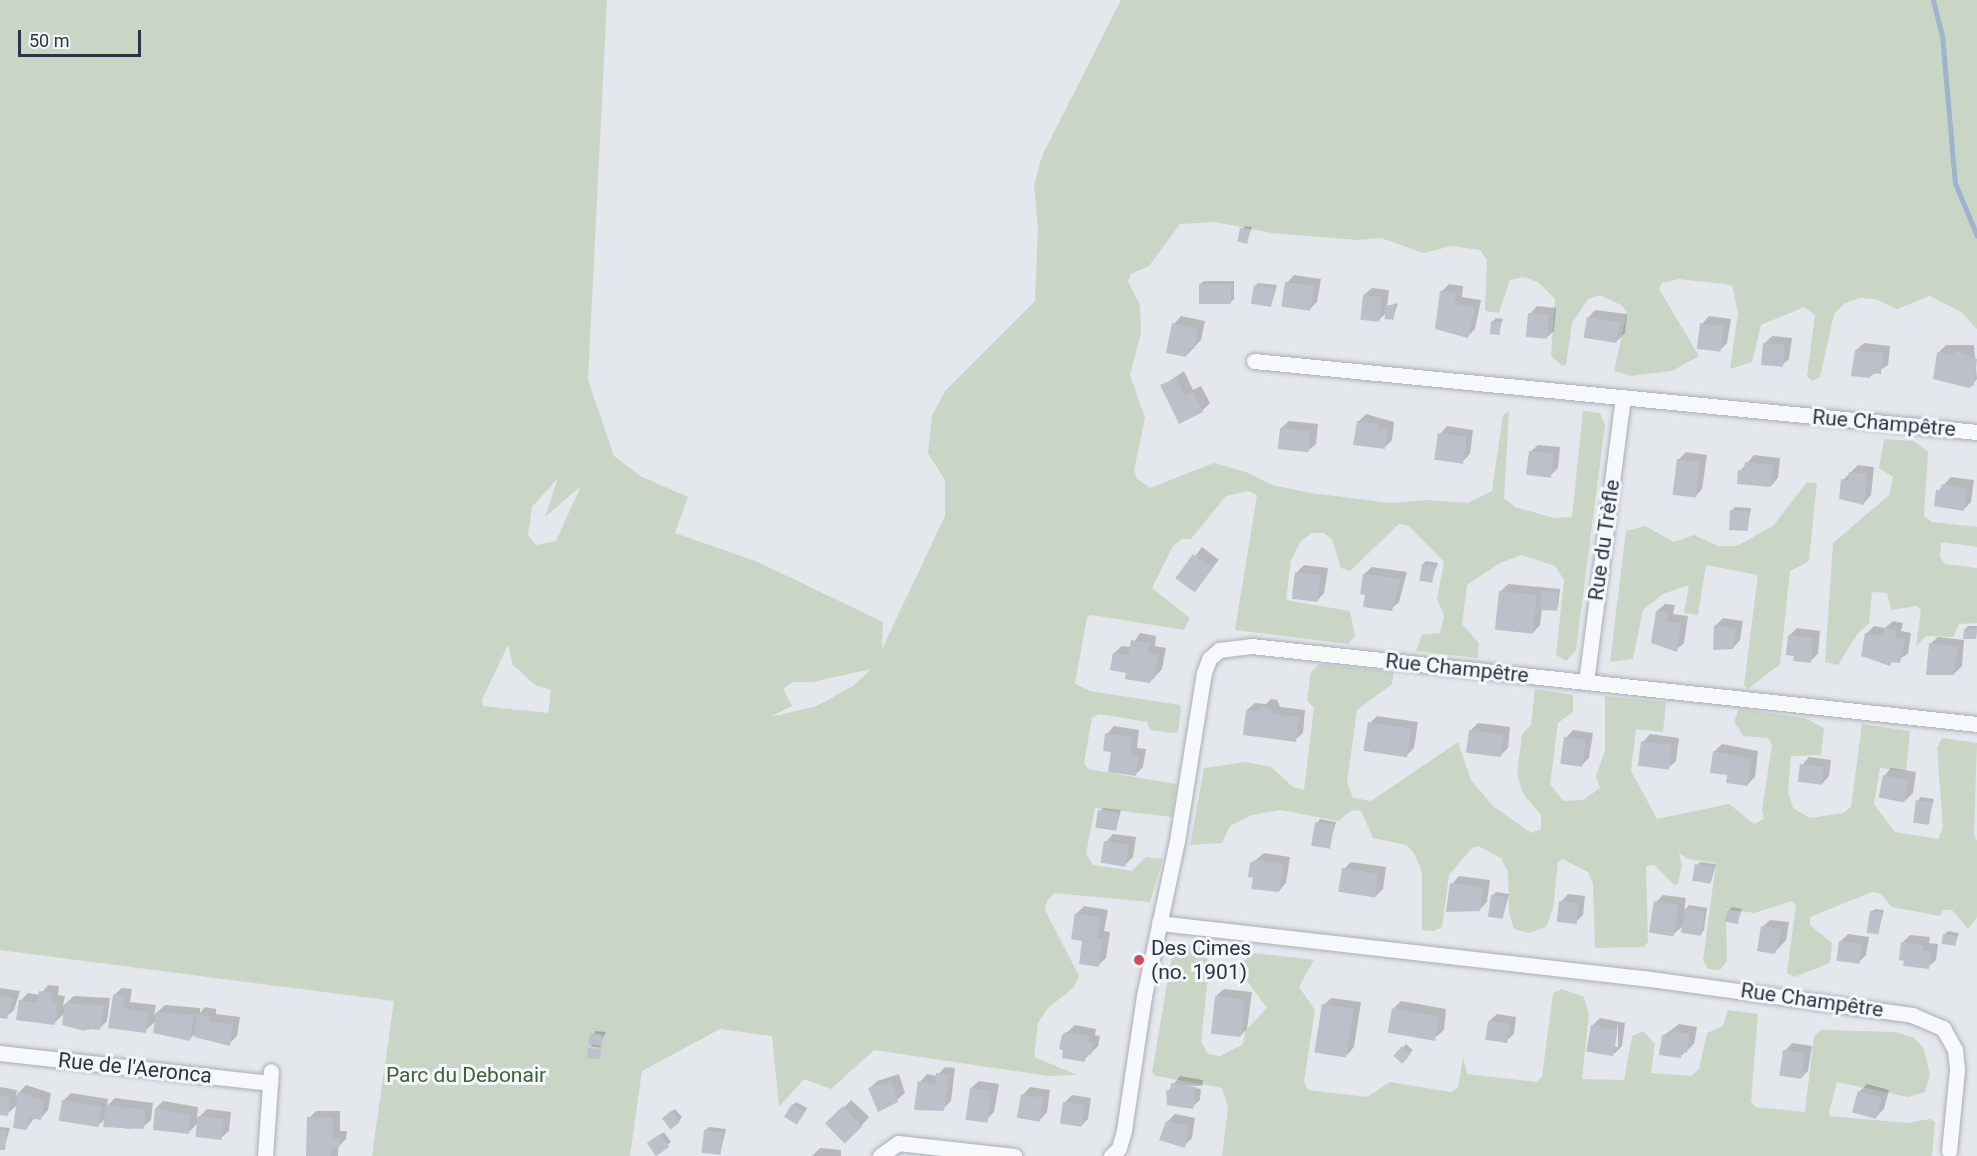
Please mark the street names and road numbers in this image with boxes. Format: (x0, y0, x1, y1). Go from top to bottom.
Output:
street label: Rue Champêtre (1811, 404, 1957, 442)
street label: Rue du Trèfle (1583, 478, 1625, 602)
street label: Rue Champêtre (1384, 648, 1530, 688)
street label: Rue Champêtre (1739, 978, 1885, 1022)
street label: Rue de l'Aeronca (57, 1047, 213, 1089)

